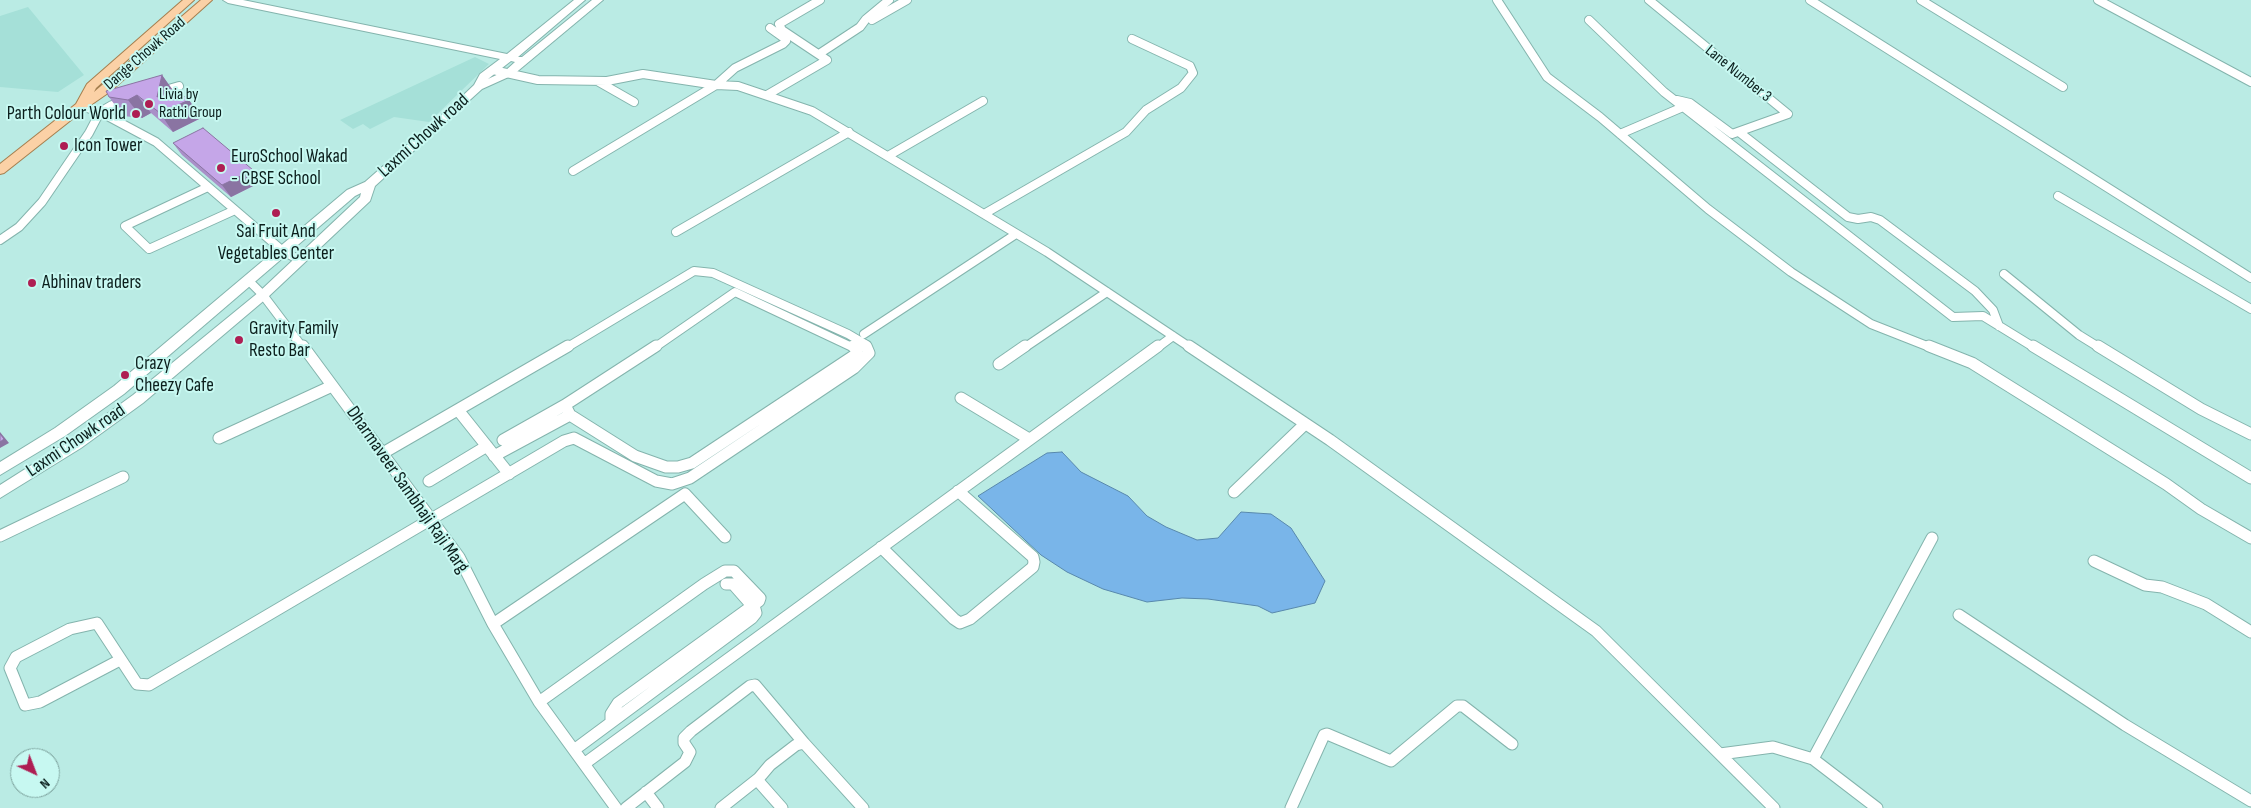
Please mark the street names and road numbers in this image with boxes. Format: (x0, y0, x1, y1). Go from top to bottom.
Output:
street label: Dange Chowk Road (100, 13, 190, 95)
street label: Lane Number 3 (1701, 41, 1775, 107)
street label: Laxmi Chowk road (374, 89, 474, 183)
street label: Laxmi Chowk road (22, 400, 130, 482)
street label: Dharmaveer Sambhaji Raji Marg (341, 402, 473, 578)

